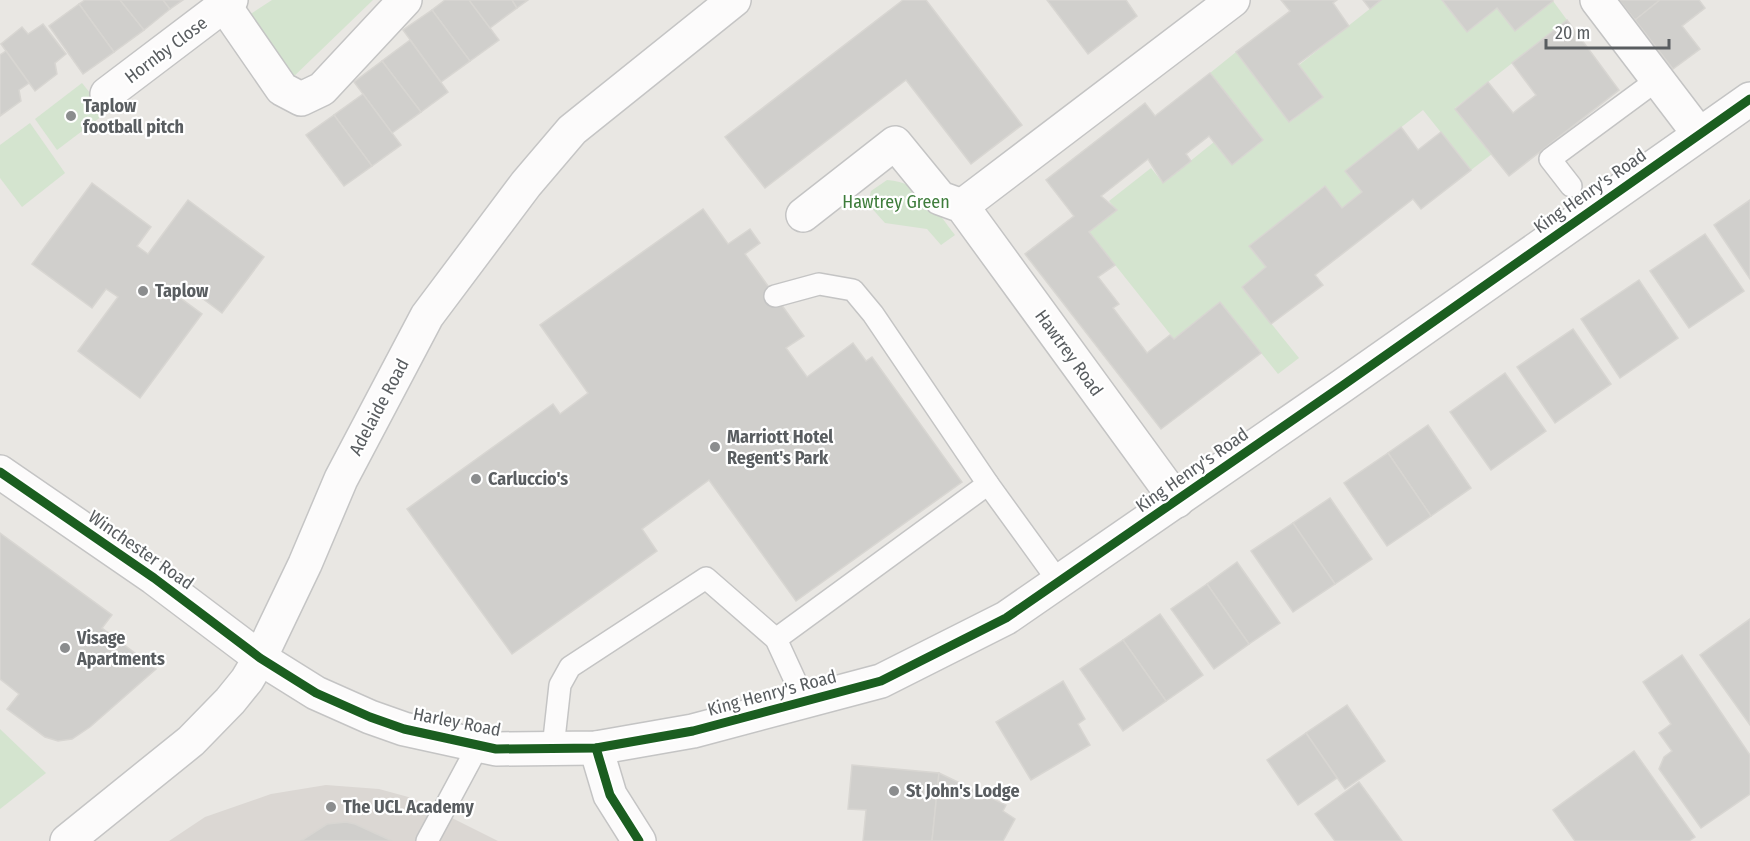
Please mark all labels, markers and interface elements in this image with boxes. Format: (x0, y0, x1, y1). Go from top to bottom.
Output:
street label: Hornby Close (120, 12, 212, 88)
scale bar (1546, 12, 1669, 50)
text: 20 m (1555, 22, 1590, 44)
place label: Taplow football pitch (83, 95, 184, 138)
marker: Taplow football pitch (64, 109, 78, 123)
street label: King Henry's Road (1529, 144, 1651, 238)
park label: Hawtrey Green (842, 191, 950, 213)
place label: Taplow (155, 280, 209, 302)
marker: Taplow (136, 284, 150, 298)
street label: Hawtrey Road (1030, 305, 1108, 401)
street label: Adelaide Road (344, 355, 414, 459)
street label: King Henry's Road (1131, 423, 1253, 517)
place label: Marriott Hotel Regent's Park (727, 426, 833, 469)
marker: Marriott Hotel Regent's Park (708, 440, 722, 454)
place label: Carluccio's (488, 468, 568, 490)
marker: Carluccio's (469, 472, 483, 486)
street label: Winchester Road (84, 506, 198, 594)
place label: Visage Apartments (76, 627, 165, 670)
marker: Visage Apartments (58, 641, 72, 655)
street label: King Henry's Road (705, 665, 839, 721)
street label: Harley Road (411, 703, 503, 741)
place label: St John's Lodge (906, 780, 1020, 802)
marker: St John's Lodge (887, 784, 901, 798)
place label: The UCL Academy (343, 796, 474, 818)
marker: The UCL Academy (324, 800, 338, 814)

